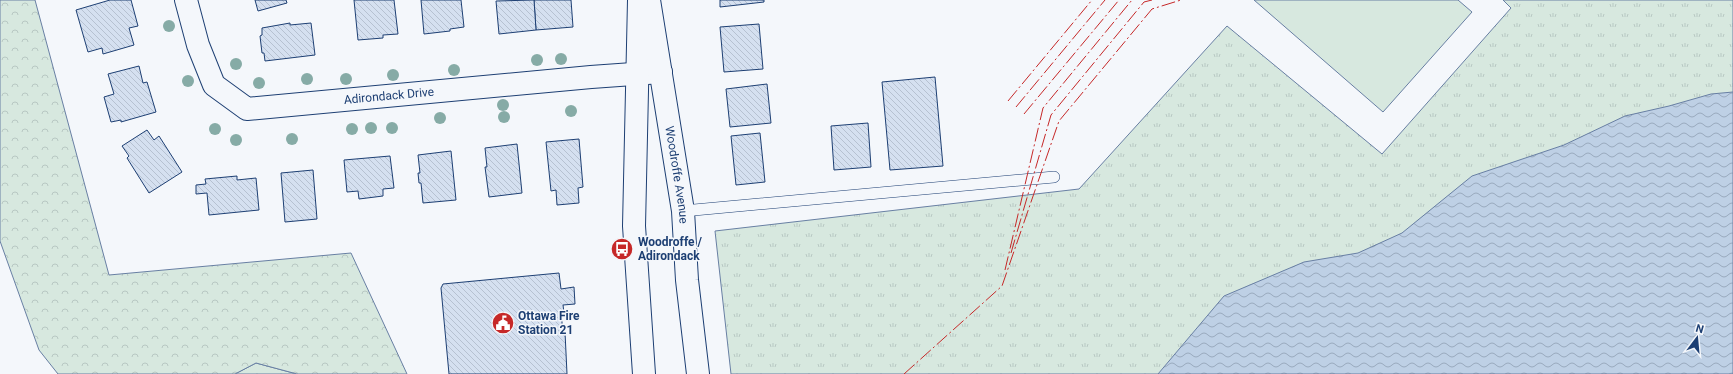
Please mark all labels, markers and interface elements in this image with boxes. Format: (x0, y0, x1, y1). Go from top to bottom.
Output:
street label: Adirondack Drive (343, 85, 435, 107)
street label: Woodroffe Avenue (662, 125, 691, 224)
place label: Woodroffe / Adirondack (638, 235, 703, 263)
bus stop icon: Woodroffe / Adirondack (609, 236, 635, 262)
place label: Ottawa Fire Station 21 (518, 309, 580, 337)
public building icon: Ottawa Fire Station 21 (490, 310, 516, 336)
north arrow (1677, 318, 1717, 358)
text: N (1694, 322, 1705, 336)

